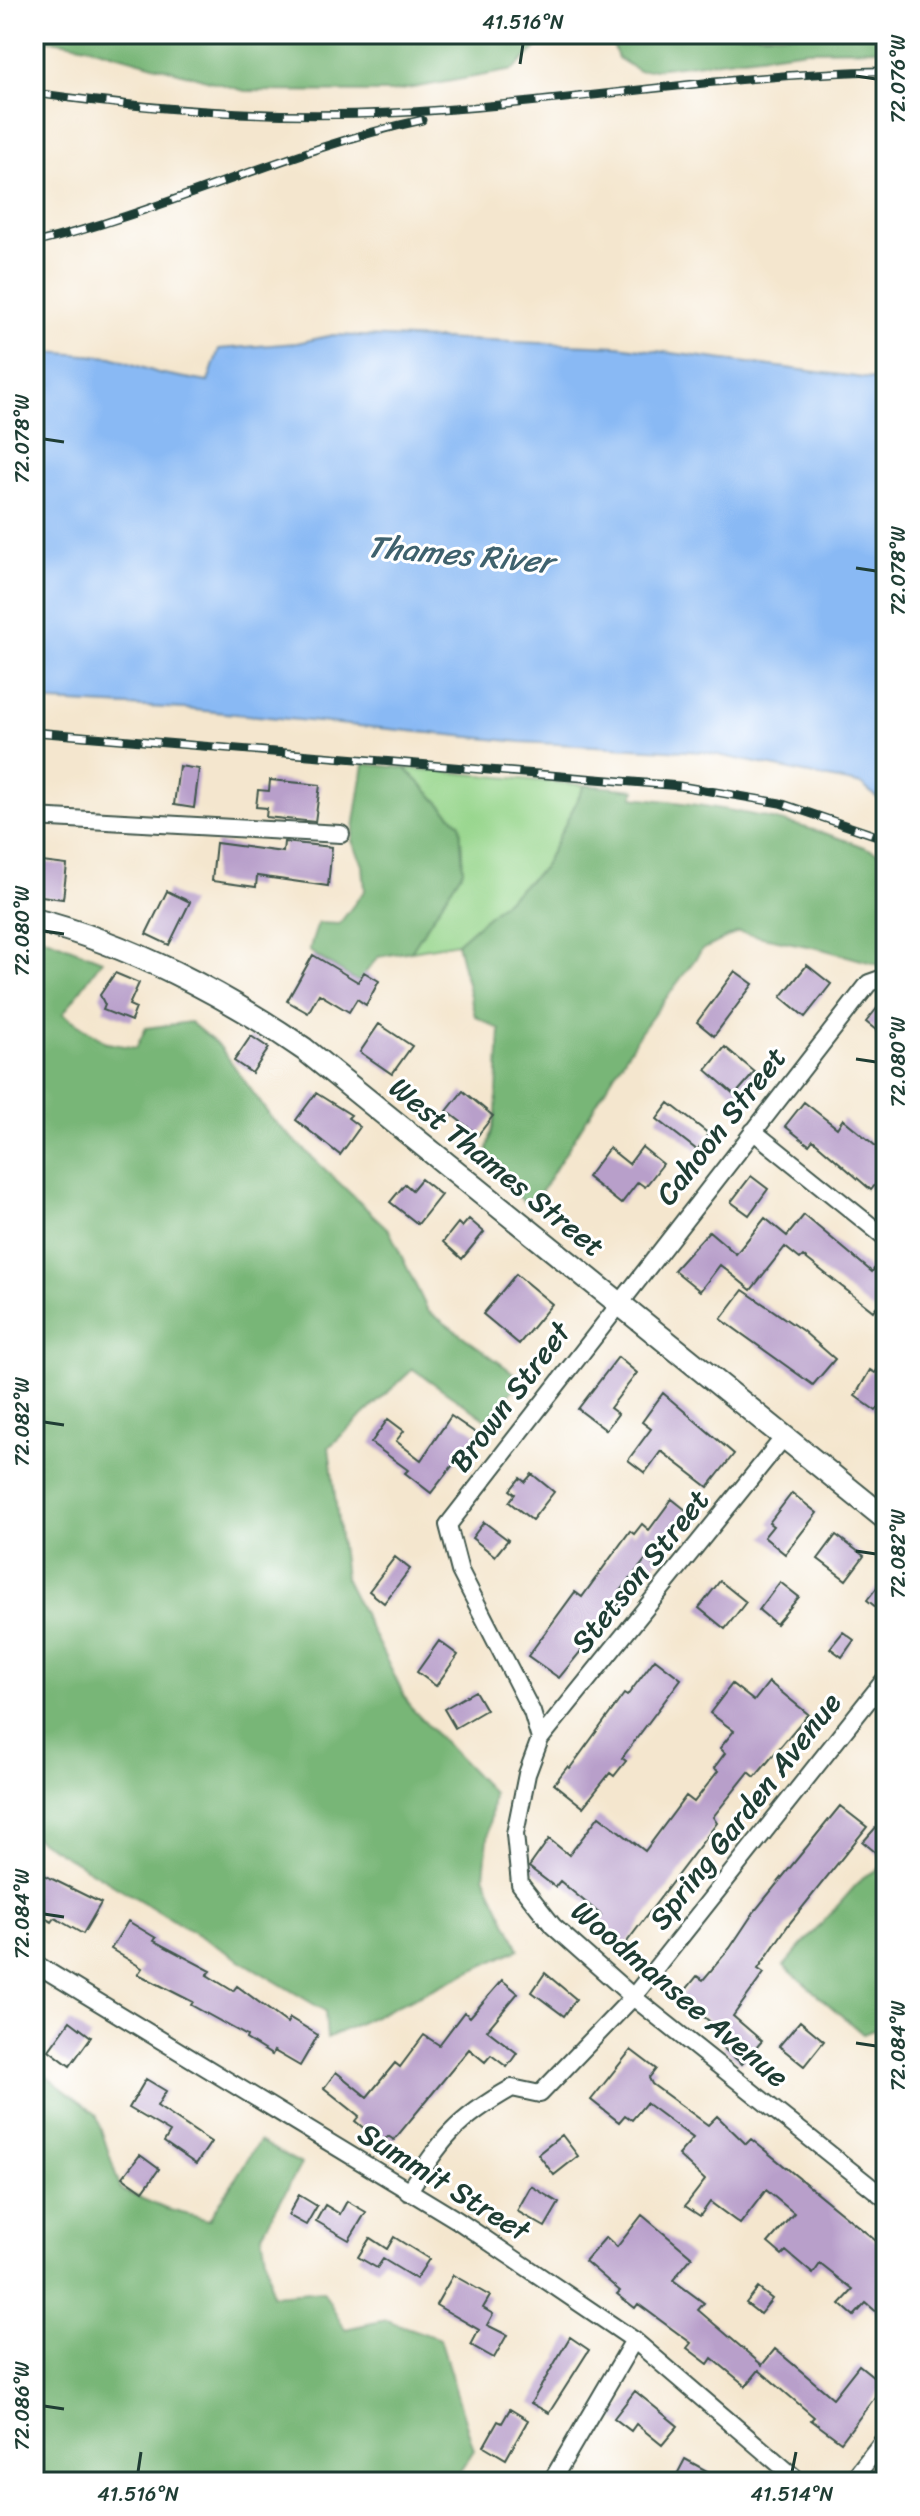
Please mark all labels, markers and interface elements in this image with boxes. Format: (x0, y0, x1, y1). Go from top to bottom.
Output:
text: 41.516°N (482, 5, 564, 40)
text: 72.076°W (881, 34, 916, 123)
text: 72.078°W (5, 394, 40, 484)
water label: Thames River (365, 518, 561, 591)
text: 72.078°W (881, 526, 916, 616)
text: 72.080°W (5, 885, 40, 976)
text: 72.080°W (881, 1016, 916, 1107)
street label: Cahoon Street (641, 1034, 801, 1218)
street label: West Thames Street (377, 1062, 617, 1272)
street label: Brown Street (435, 1308, 586, 1485)
text: 72.082°W (5, 1377, 40, 1467)
street label: Stetson Street (556, 1477, 724, 1665)
text: 72.082°W (881, 1509, 916, 1599)
street label: Spring Garden Avenue (634, 1680, 856, 1942)
text: 72.084°W (5, 1868, 40, 1959)
street label: Woodmansee Avenue (558, 1886, 802, 2102)
text: 72.084°W (881, 2000, 916, 2091)
street label: Summit Street (347, 2107, 543, 2258)
text: 72.086°W (5, 2361, 40, 2451)
text: 41.516°N (97, 2477, 179, 2512)
text: 41.514°N (751, 2477, 834, 2512)

